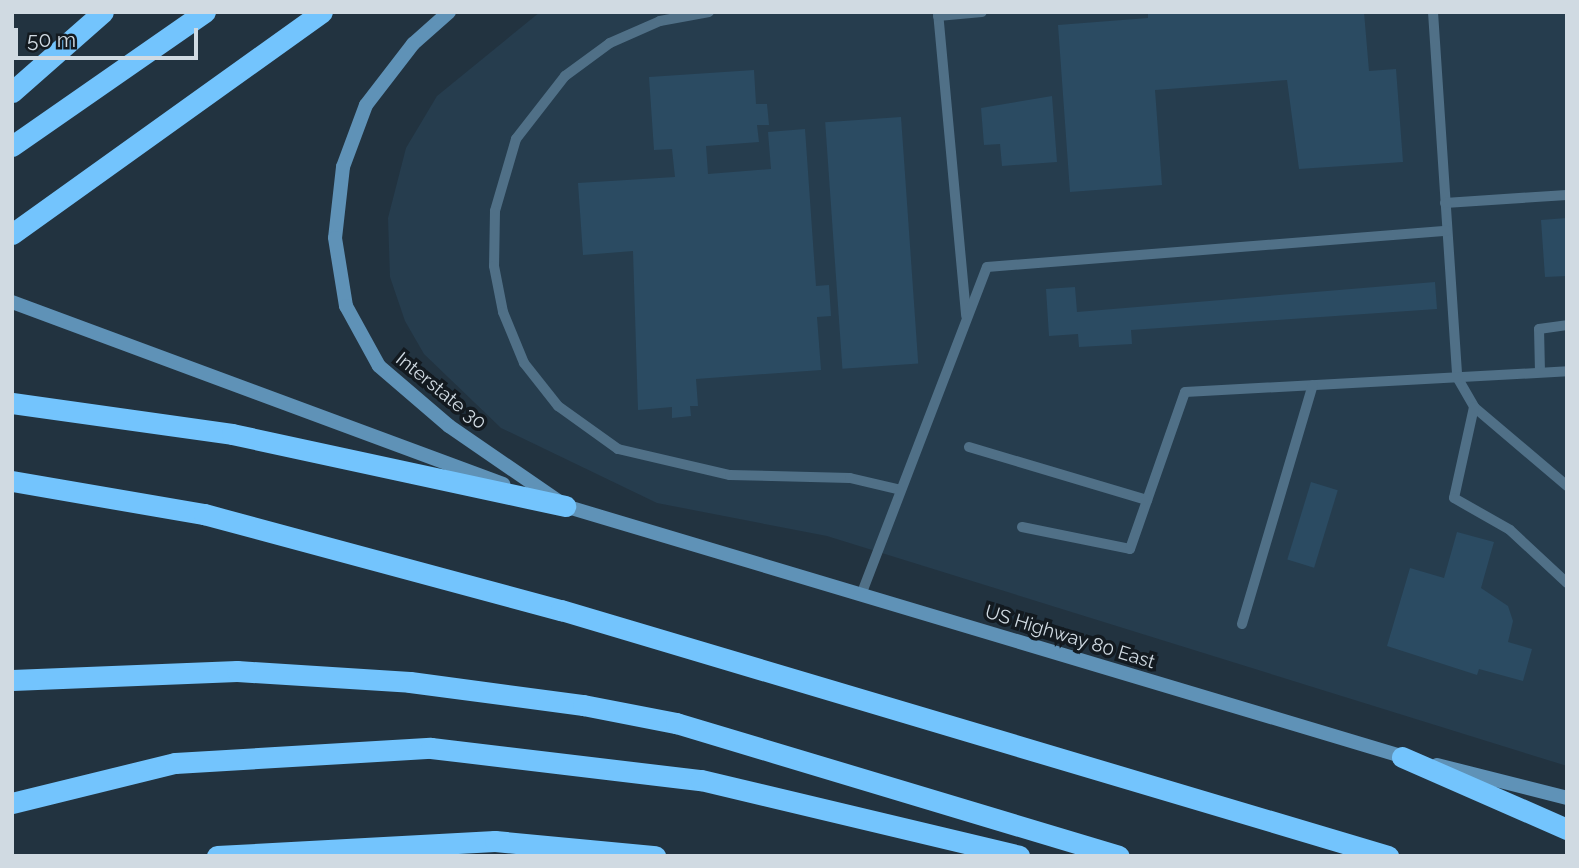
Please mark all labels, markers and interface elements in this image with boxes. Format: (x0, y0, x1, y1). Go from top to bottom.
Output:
scale bar (18, 14, 201, 58)
text: 50 m (27, 27, 76, 52)
street label: Interstate 30 (391, 348, 491, 434)
street label: US Highway 80 East (982, 600, 1158, 674)

